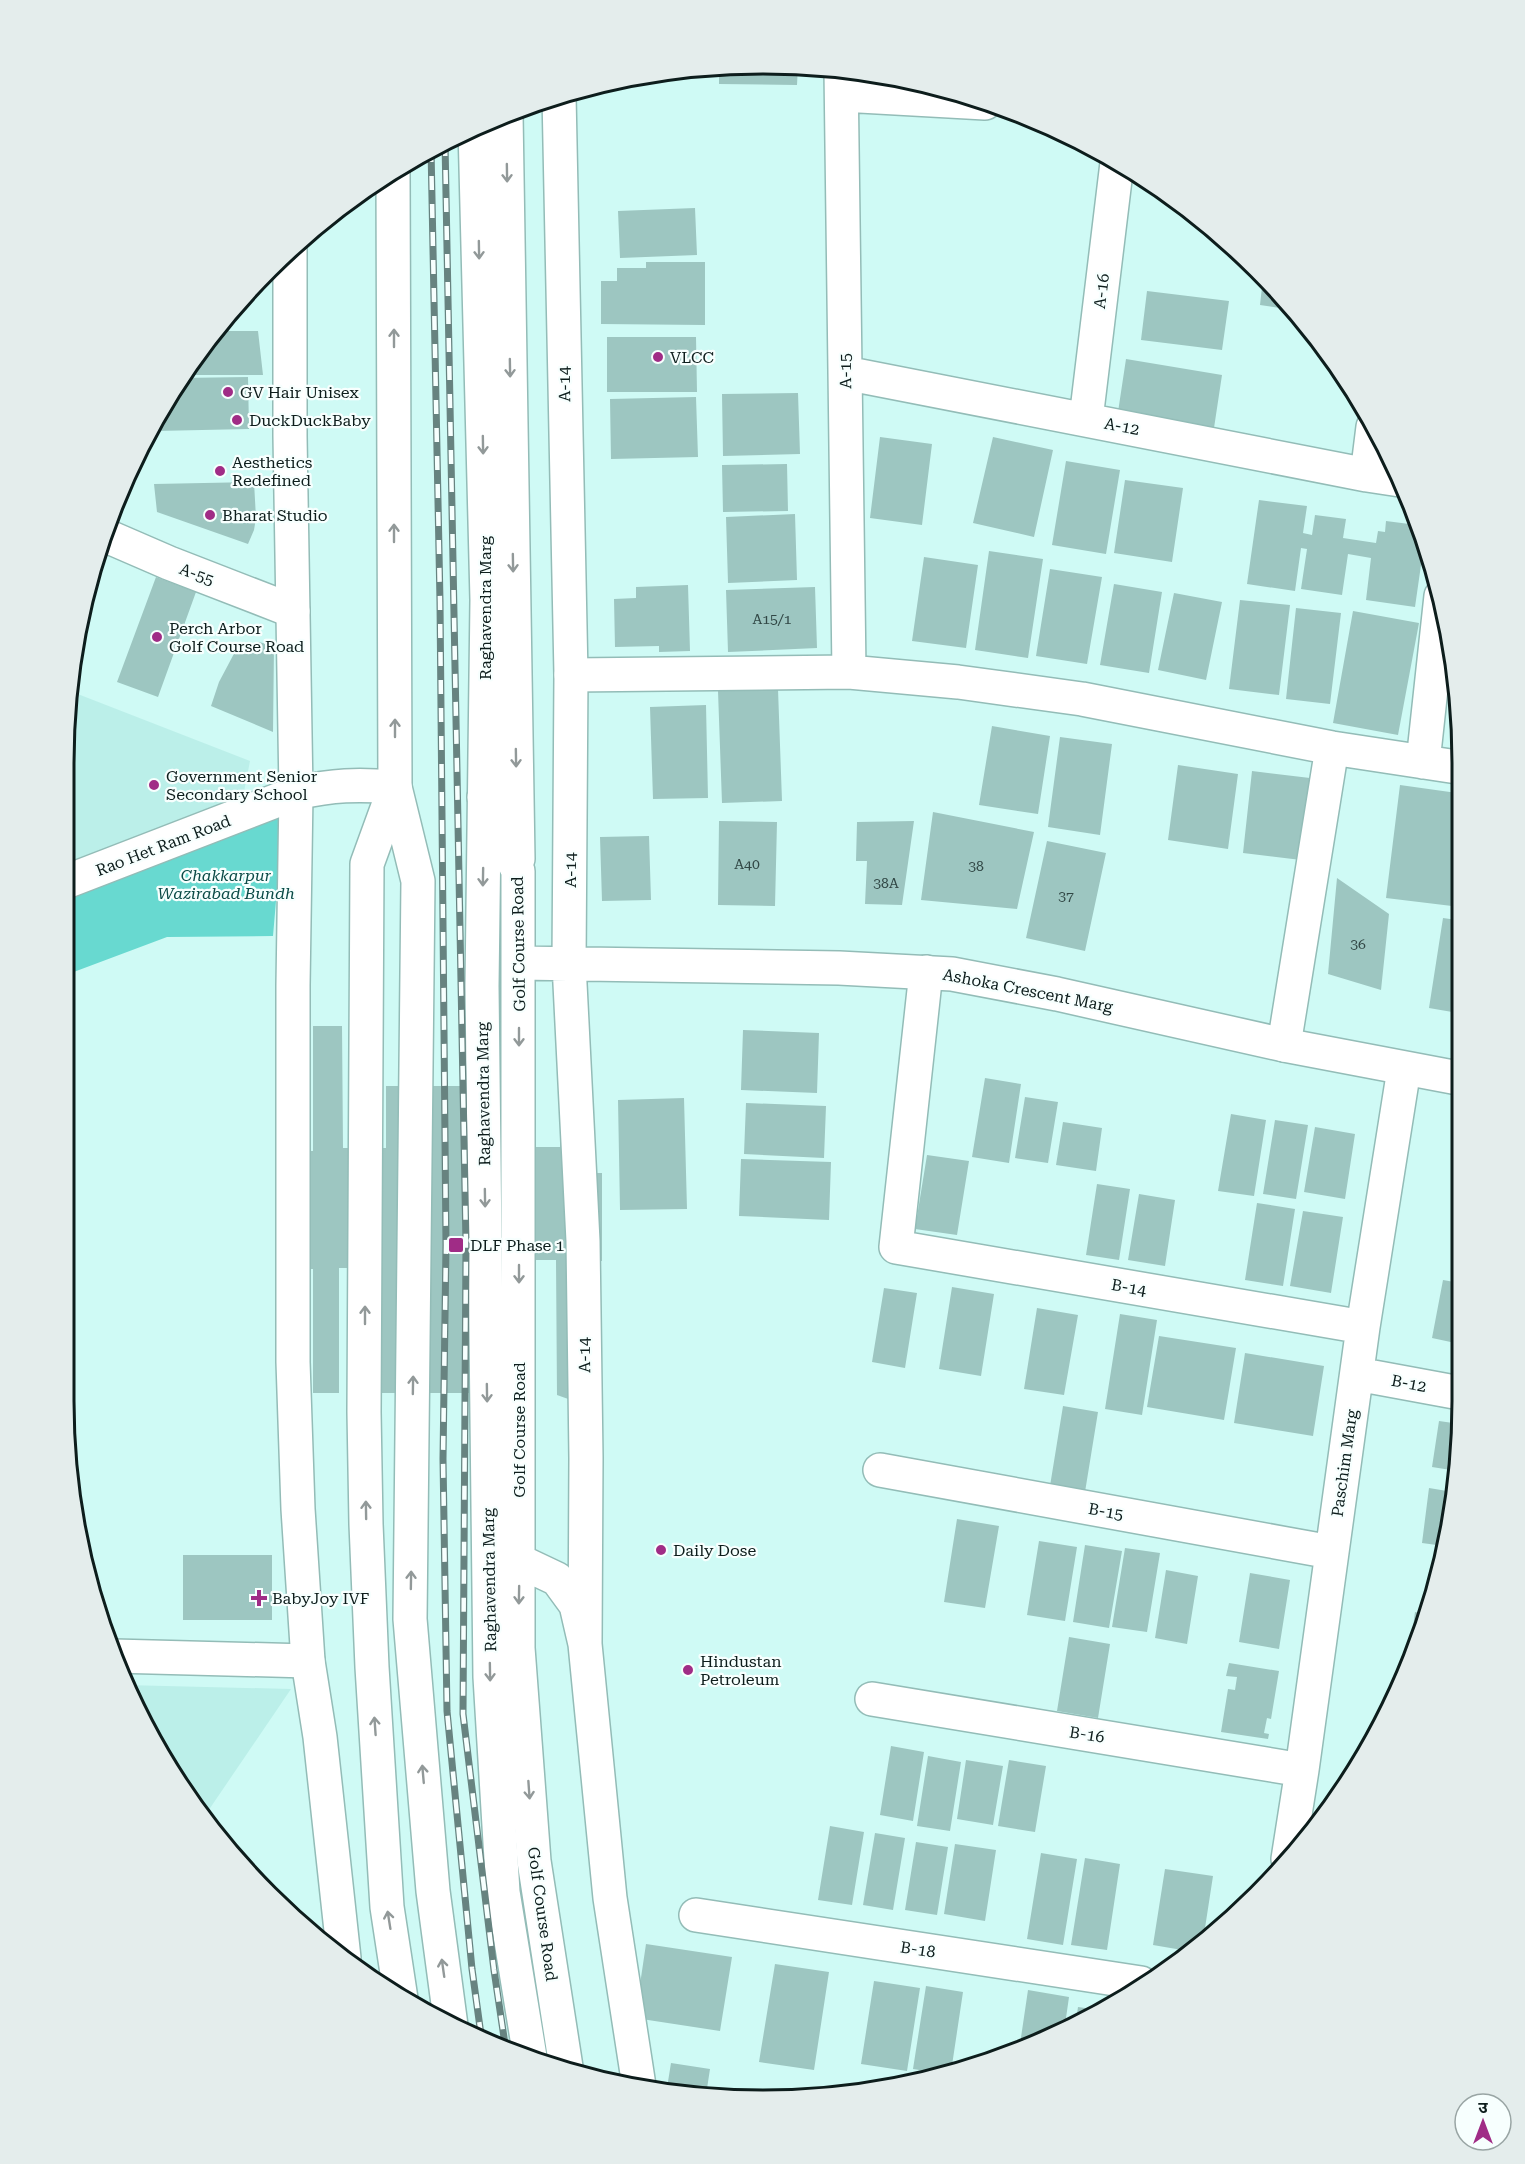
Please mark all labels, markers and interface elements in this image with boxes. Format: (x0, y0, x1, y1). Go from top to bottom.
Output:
one-way arrow (501, 162, 513, 182)
one-way arrow (473, 239, 485, 259)
street label: A-16 (1090, 272, 1113, 310)
one-way arrow (388, 329, 400, 349)
place label: VLCC (670, 348, 714, 367)
marker: VLCC (651, 350, 665, 364)
street label: A-15 (836, 353, 855, 389)
one-way arrow (504, 357, 516, 377)
street label: A-14 (555, 366, 574, 402)
place label: GV Hair Unisex (240, 383, 359, 402)
marker: GV Hair Unisex (221, 385, 235, 399)
place label: DuckDuckBaby (249, 411, 371, 430)
marker: DuckDuckBaby (230, 413, 244, 427)
street label: A-12 (1103, 414, 1141, 439)
one-way arrow (478, 434, 489, 454)
place label: Aesthetics Redefined (232, 453, 313, 490)
marker: Aesthetics Redefined (213, 464, 227, 478)
place label: Bharat Studio (222, 506, 328, 525)
marker: Bharat Studio (203, 508, 217, 522)
one-way arrow (388, 524, 400, 544)
street label: Raghavendra Marg (476, 535, 495, 680)
one-way arrow (507, 552, 519, 572)
street label: A-55 (177, 559, 217, 590)
house number: A15/1 (752, 611, 792, 627)
place label: Perch Arbor Golf Course Road (169, 619, 304, 656)
marker: Perch Arbor Golf Course Road (150, 630, 164, 644)
one-way arrow (389, 719, 401, 739)
one-way arrow (511, 747, 522, 767)
place label: Government Senior Secondary School (166, 767, 318, 804)
marker: Government Senior Secondary School (147, 778, 161, 792)
street label: Rao Het Ram Road (93, 811, 233, 880)
street label: A-14 (561, 852, 580, 888)
house number: A40 (734, 856, 760, 872)
house number: 38 (968, 858, 984, 874)
park label: Chakkarpur Wazirabad Bundh (157, 866, 295, 903)
one-way arrow (477, 866, 489, 886)
house number: 38A (873, 875, 899, 891)
street label: Golf Course Road (508, 876, 529, 1012)
house number: 37 (1058, 888, 1074, 904)
house number: 36 (1350, 936, 1366, 952)
street label: Ashoka Crescent Marg (941, 965, 1115, 1016)
street label: Raghavendra Marg (473, 1021, 494, 1166)
one-way arrow (513, 1027, 525, 1047)
one-way arrow (479, 1187, 490, 1207)
marker: DLF Phase 1 (447, 1236, 465, 1254)
place label: DLF Phase 1 (470, 1236, 564, 1255)
one-way arrow (513, 1264, 525, 1284)
street label: B-14 (1110, 1275, 1148, 1300)
one-way arrow (359, 1306, 371, 1326)
street label: A-14 (575, 1337, 594, 1373)
street label: Golf Course Road (510, 1362, 529, 1498)
street label: B-12 (1390, 1371, 1428, 1396)
one-way arrow (407, 1375, 419, 1395)
one-way arrow (481, 1382, 493, 1402)
street label: Paschim Marg (1328, 1407, 1362, 1518)
street label: B-15 (1087, 1499, 1125, 1524)
one-way arrow (360, 1501, 372, 1521)
street label: Raghavendra Marg (479, 1507, 500, 1652)
place label: Daily Dose (673, 1541, 756, 1560)
marker: Daily Dose (654, 1543, 668, 1557)
one-way arrow (405, 1570, 416, 1590)
one-way arrow (513, 1585, 525, 1605)
marker: BabyJoy IVF (250, 1589, 268, 1607)
place label: BabyJoy IVF (272, 1589, 369, 1608)
place label: Hindustan Petroleum (700, 1652, 781, 1689)
one-way arrow (485, 1661, 496, 1681)
marker: Hindustan Petroleum (681, 1663, 695, 1677)
one-way arrow (370, 1716, 381, 1736)
street label: B-16 (1068, 1722, 1106, 1747)
one-way arrow (417, 1765, 428, 1785)
one-way arrow (524, 1779, 535, 1799)
street label: Golf Course Road (524, 1846, 561, 1982)
one-way arrow (383, 1911, 394, 1931)
street label: B-18 (899, 1937, 937, 1962)
one-way arrow (437, 1959, 448, 1979)
north arrow (1453, 2092, 1513, 2152)
text: उ (1478, 2098, 1488, 2117)

